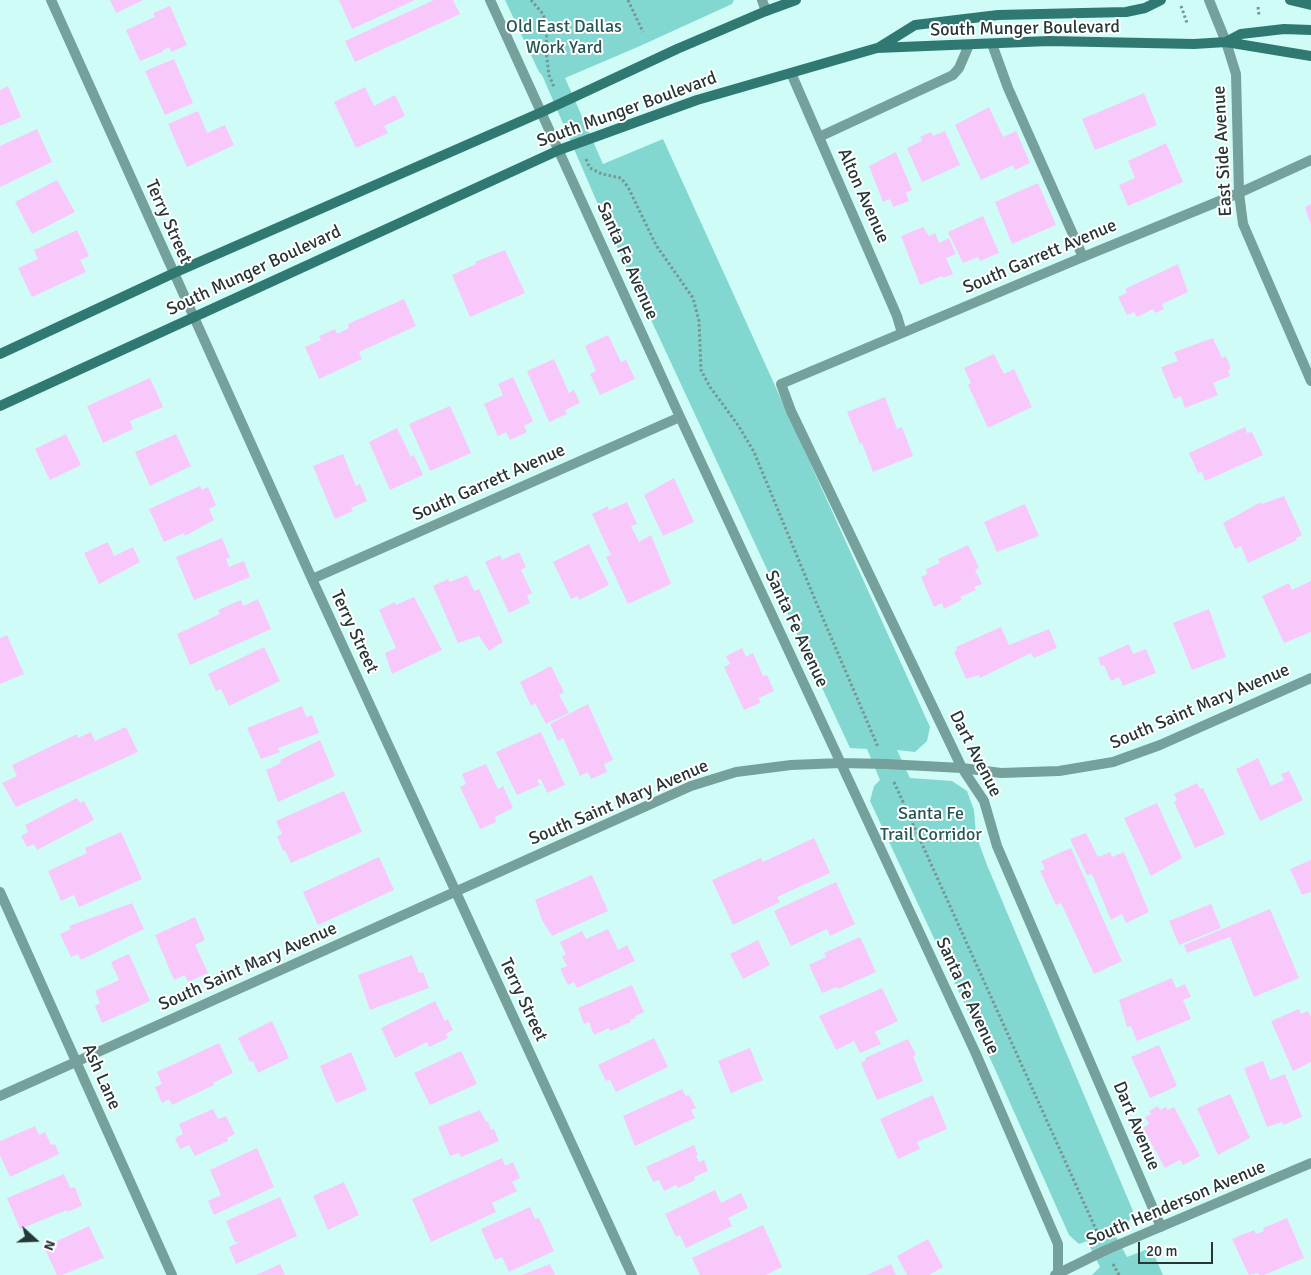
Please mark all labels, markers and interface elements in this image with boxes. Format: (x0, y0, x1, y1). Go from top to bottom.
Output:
park label: Old East Dallas Work Yard (506, 16, 622, 58)
street label: South Munger Boulevard (930, 17, 1120, 41)
street label: South Munger Boulevard (534, 67, 720, 153)
street label: East Side Avenue (1209, 85, 1237, 217)
street label: Alton Avenue (833, 145, 893, 247)
street label: Terry Street (140, 177, 196, 267)
street label: Santa Fe Avenue (591, 199, 663, 323)
street label: South Garrett Avenue (960, 215, 1120, 299)
street label: South Munger Boulevard (163, 221, 345, 321)
street label: South Garrett Avenue (409, 440, 569, 526)
street label: Santa Fe Avenue (759, 567, 833, 691)
street label: Terry Street (325, 587, 383, 677)
street label: South Saint Mary Avenue (1107, 659, 1293, 755)
street label: Dart Avenue (944, 707, 1006, 801)
street label: South Saint Mary Avenue (526, 755, 712, 851)
park label: Santa Fe Trail Corridor (880, 803, 982, 846)
street label: South Saint Mary Avenue (156, 918, 340, 1016)
street label: Santa Fe Avenue (930, 934, 1004, 1058)
street label: Terry Street (494, 955, 552, 1045)
street label: Ash Lane (77, 1041, 125, 1113)
street label: Dart Avenue (1108, 1078, 1164, 1174)
street label: South Henderson Avenue (1083, 1156, 1269, 1252)
north arrow (10, 1215, 60, 1265)
scale bar (1141, 1232, 1216, 1264)
text: N (40, 1238, 59, 1253)
text: 20 m (1146, 1242, 1177, 1260)

